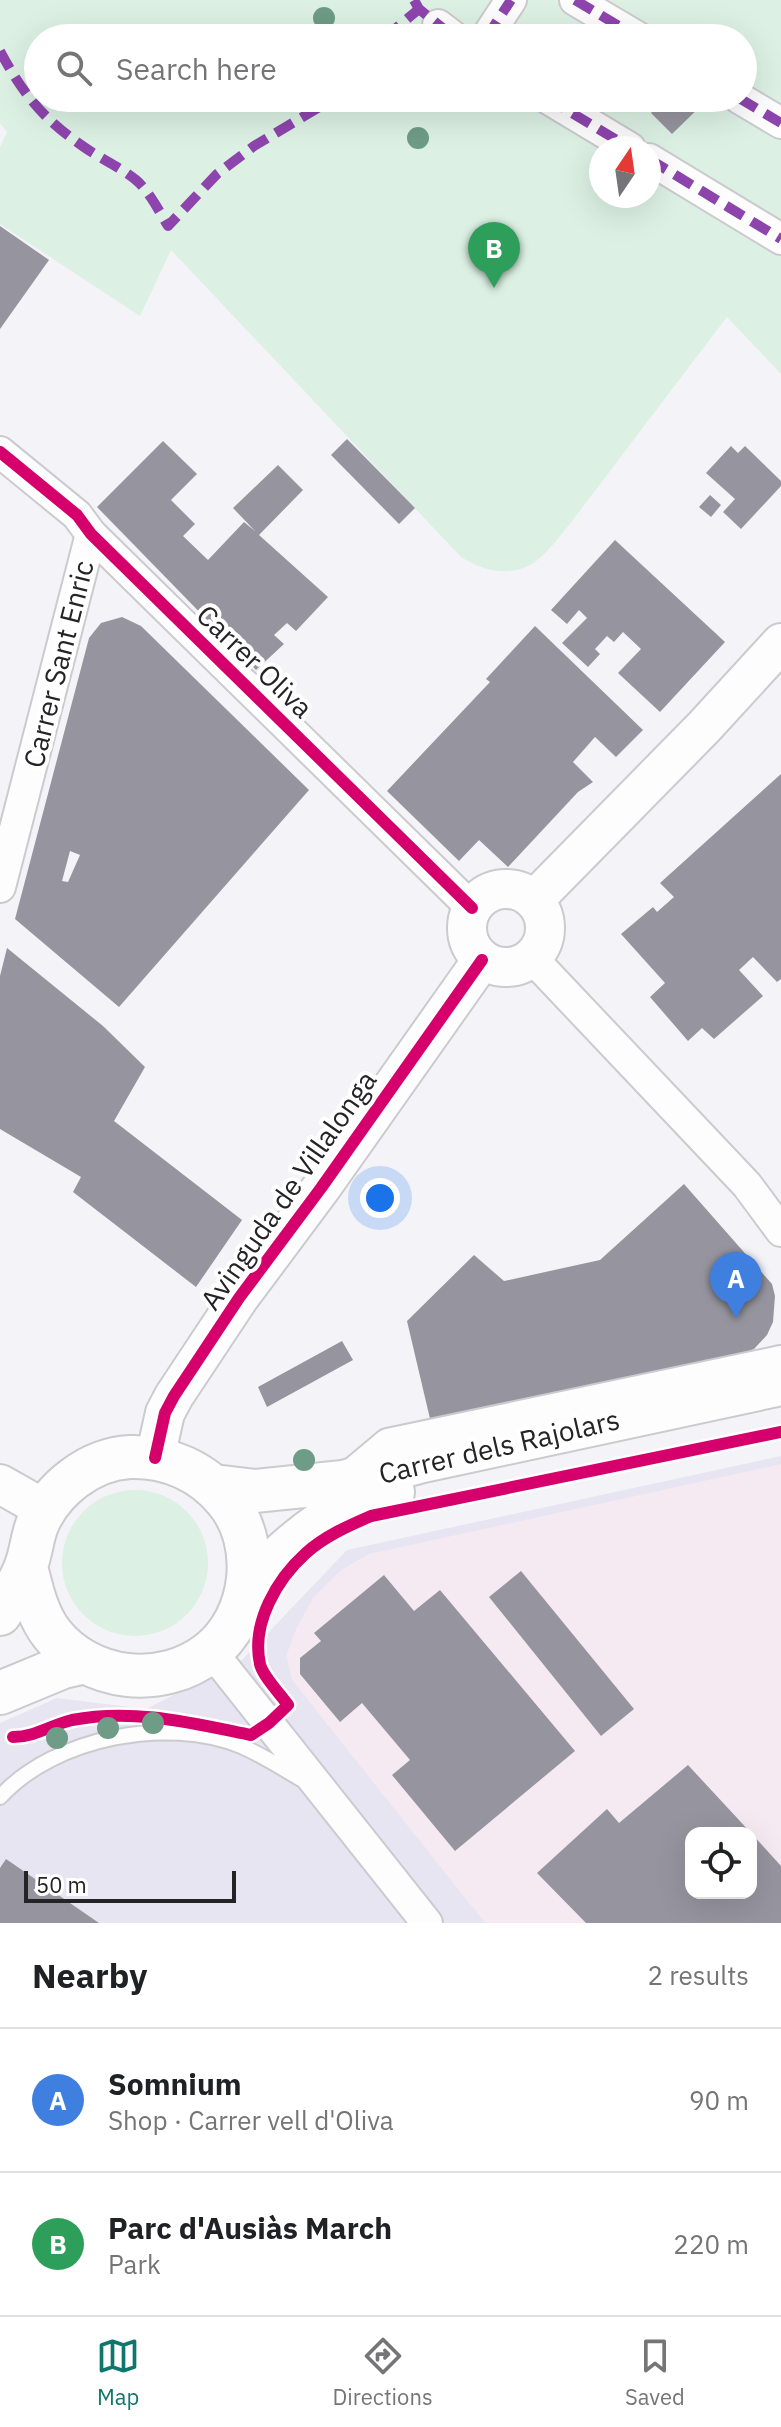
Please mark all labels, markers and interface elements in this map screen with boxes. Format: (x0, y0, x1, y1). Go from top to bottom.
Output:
search box (24, 24, 757, 112)
icon: search (52, 46, 96, 90)
text: Search here (116, 49, 277, 88)
north arrow (589, 136, 661, 208)
pin: B (468, 222, 520, 288)
street label: Carrer Sant Enric (14, 557, 102, 771)
street label: Carrer Oliva (189, 596, 321, 726)
street label: Avinguda de Villalonga (192, 1063, 385, 1317)
your location (360, 1178, 400, 1218)
pin: A (710, 1252, 762, 1318)
street label: Carrer dels Rajolars (375, 1400, 623, 1492)
map controls (685, 1827, 757, 1899)
button: locate (685, 1827, 757, 1899)
scale bar (24, 1867, 236, 1903)
text: 50 m (36, 1870, 87, 1899)
text: Nearby (32, 1953, 147, 1997)
text: 2 results (647, 1958, 749, 1992)
text: Somnium (108, 2064, 242, 2103)
text: A (49, 2083, 67, 2117)
text: 90 m (689, 2083, 749, 2117)
text: Shop · Carrer vell d'Oliva (108, 2103, 394, 2137)
text: Parc d'Ausiàs March (108, 2208, 392, 2247)
text: B (49, 2227, 67, 2261)
text: 220 m (673, 2227, 749, 2261)
text: Park (108, 2247, 161, 2281)
tab: Map (96, 2334, 140, 2411)
tab: Directions (333, 2334, 433, 2411)
tab: Saved (625, 2334, 685, 2411)

